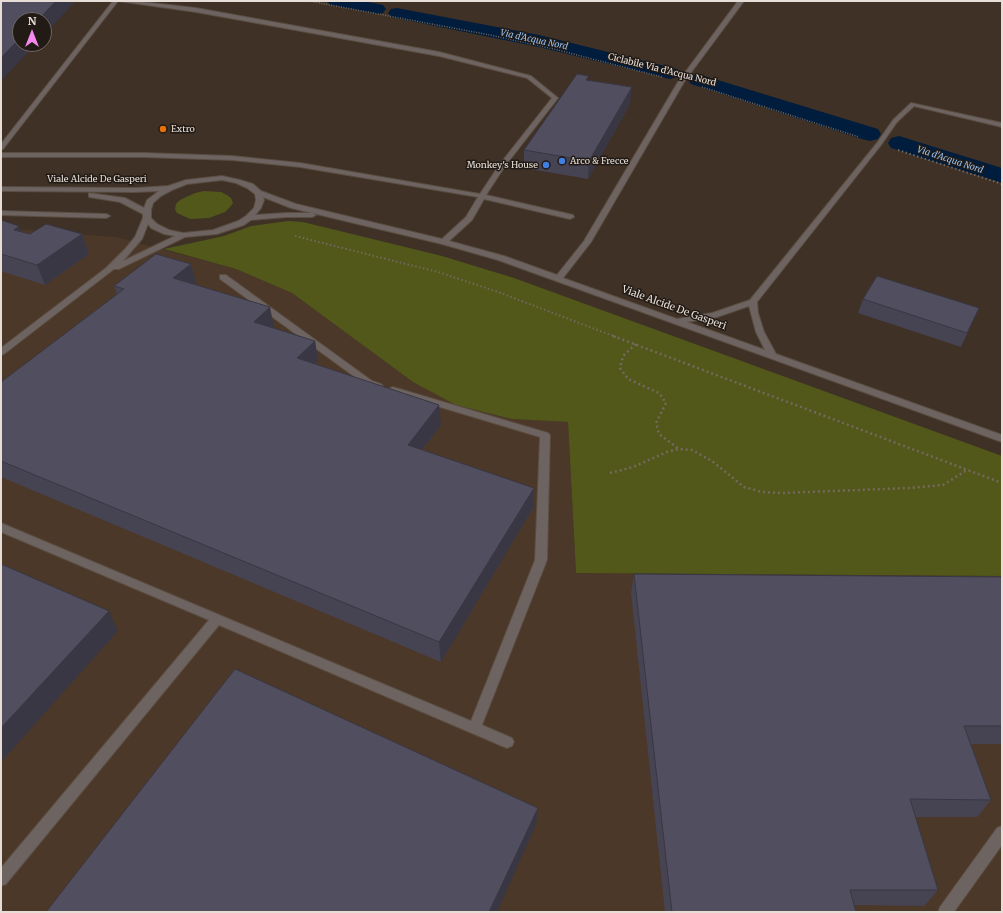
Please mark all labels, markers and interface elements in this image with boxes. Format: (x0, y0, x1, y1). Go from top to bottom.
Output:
north arrow (12, 12, 52, 52)
text: N (28, 14, 36, 28)
water label: Via d'Acqua Nord (499, 28, 569, 52)
street label: Ciclabile Via d’Acqua Nord (607, 51, 717, 89)
marker: Extro (158, 124, 168, 134)
place label: Extro (171, 124, 195, 134)
water label: Via d'Acqua Nord (916, 144, 984, 176)
marker: Arco & Frecce (557, 156, 567, 166)
place label: Arco & Frecce (570, 156, 629, 166)
place label: Monkey's House (467, 160, 538, 170)
marker: Monkey's House (541, 160, 551, 170)
street label: Viale Alcide De Gasperi (47, 174, 147, 184)
street label: Viale Alcide De Gasperi (620, 283, 728, 333)

